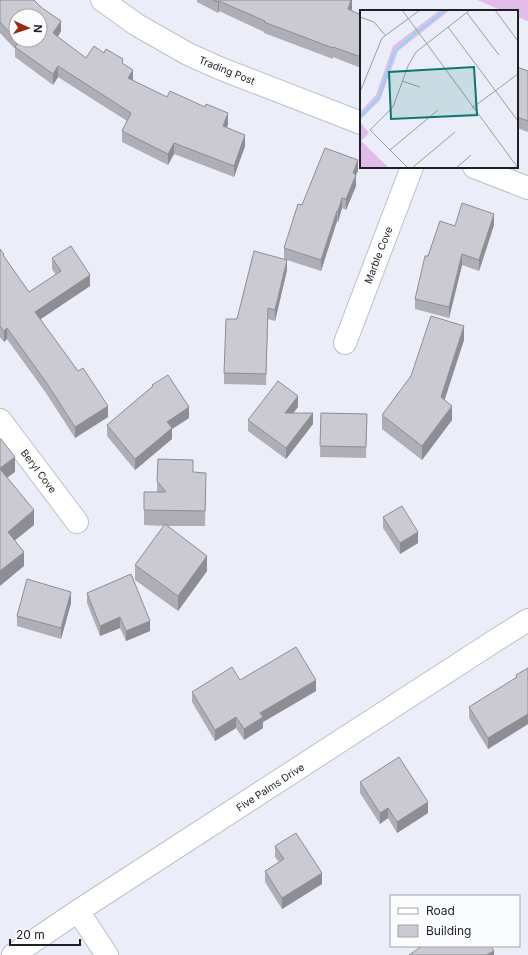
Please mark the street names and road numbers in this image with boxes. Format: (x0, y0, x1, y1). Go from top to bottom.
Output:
street label: Trading Post (197, 53, 258, 87)
street label: Marble Cove (362, 225, 394, 285)
street label: Beryl Cove (19, 447, 59, 495)
street label: Five Palms Drive (234, 761, 306, 813)

